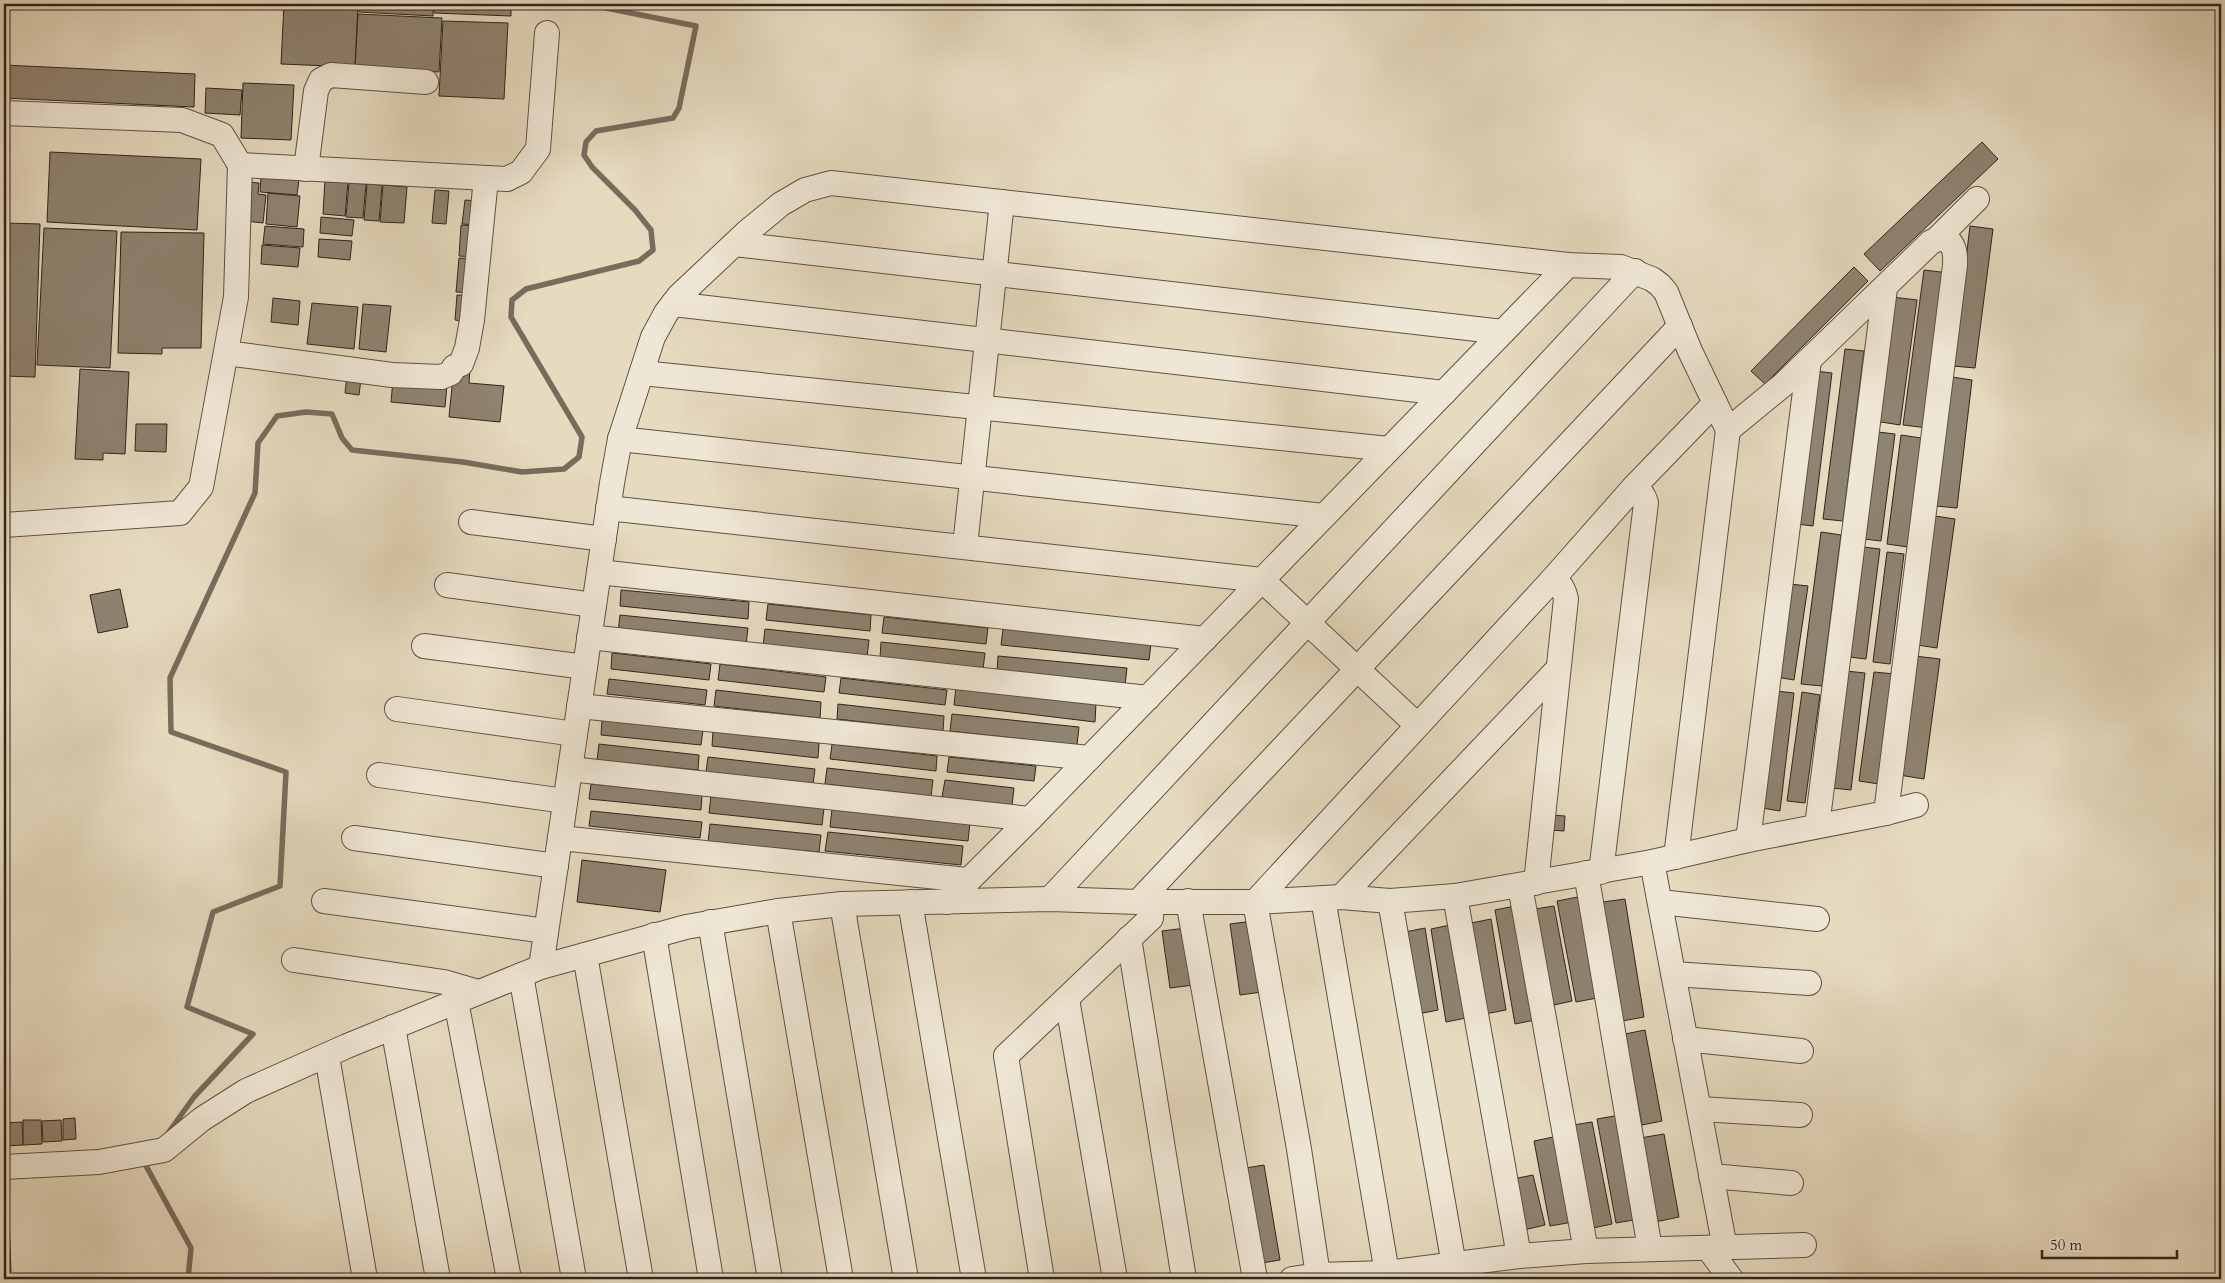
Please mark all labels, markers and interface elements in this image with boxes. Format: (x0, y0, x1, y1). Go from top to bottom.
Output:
scale bar (2042, 1228, 2178, 1260)
text: 50 m (2050, 1235, 2082, 1255)

